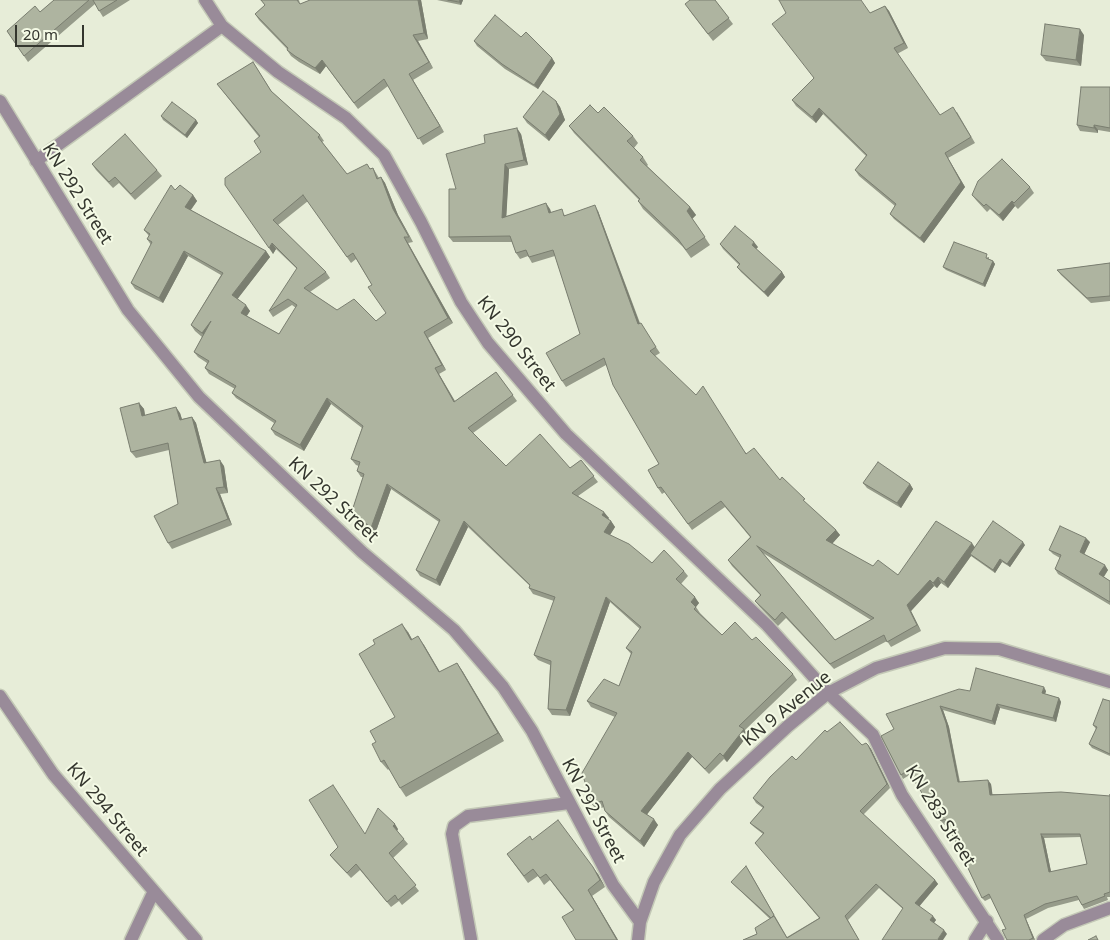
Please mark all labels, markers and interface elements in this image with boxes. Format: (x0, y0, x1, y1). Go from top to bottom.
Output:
scale bar (18, 15, 86, 47)
text: 20 m (23, 24, 58, 44)
street label: KN 292 Street (37, 139, 117, 249)
street label: KN 290 Street (472, 292, 560, 396)
street label: KN 292 Street (283, 453, 383, 547)
street label: KN 9 Avenue (738, 667, 836, 751)
street label: KN 292 Street (556, 755, 630, 867)
street label: KN 294 Street (62, 759, 152, 861)
street label: KN 283 Street (900, 761, 980, 871)

